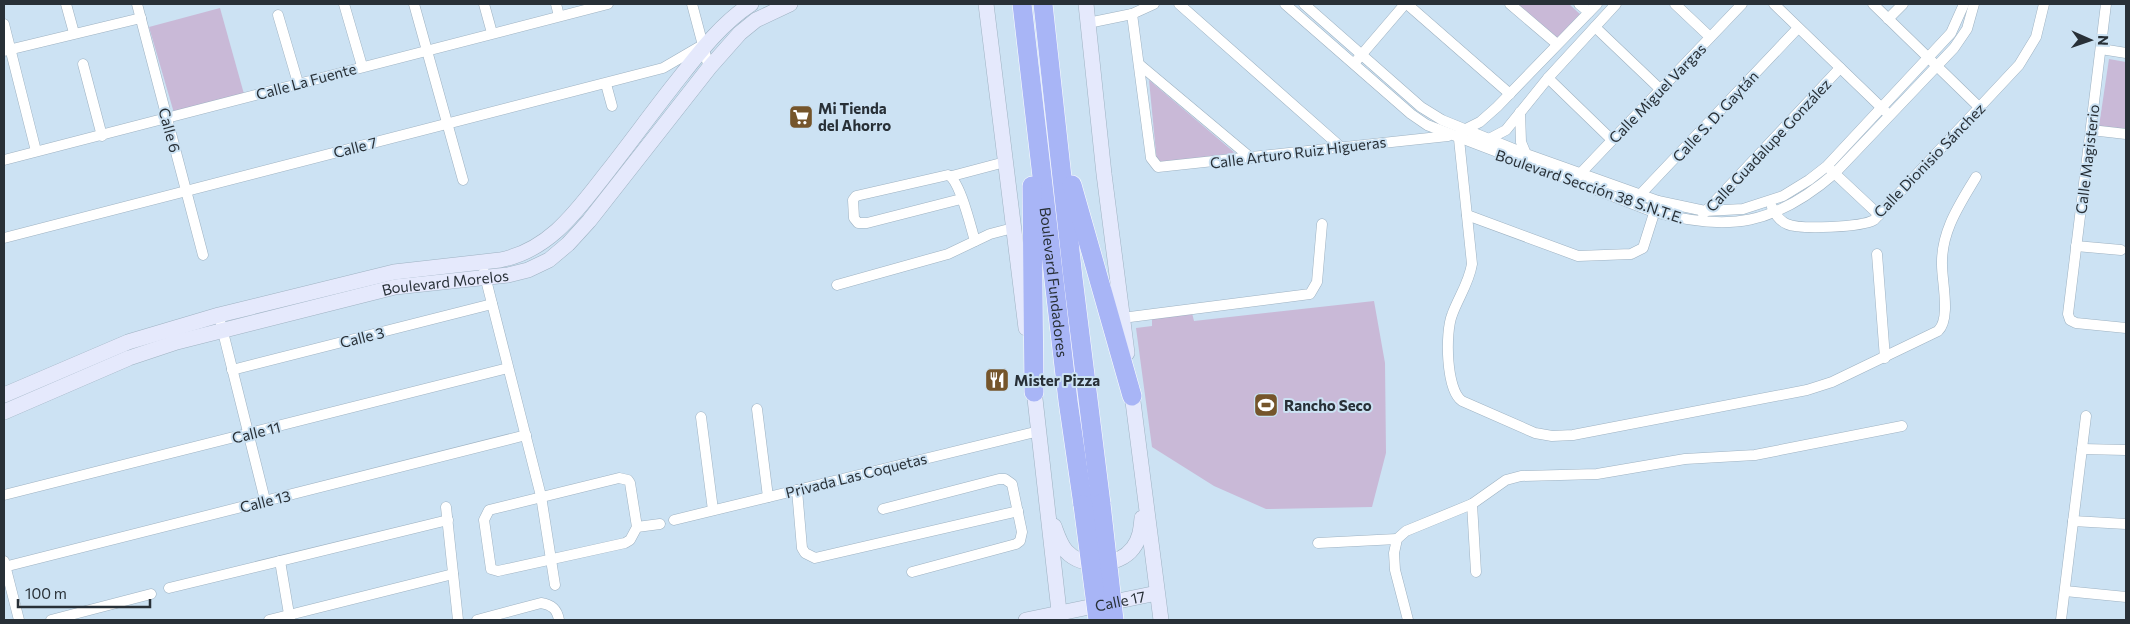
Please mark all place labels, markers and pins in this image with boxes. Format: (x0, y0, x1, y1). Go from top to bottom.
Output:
place label: Mi Tienda del Ahorro (818, 99, 891, 134)
supermarket icon: Mi Tienda del Ahorro (788, 104, 814, 130)
restaurant icon: Mister Pizza (984, 367, 1010, 393)
place label: Mister Pizza (1014, 371, 1100, 389)
sports icon: Rancho Seco (1253, 392, 1279, 418)
place label: Rancho Seco (1284, 396, 1372, 414)

